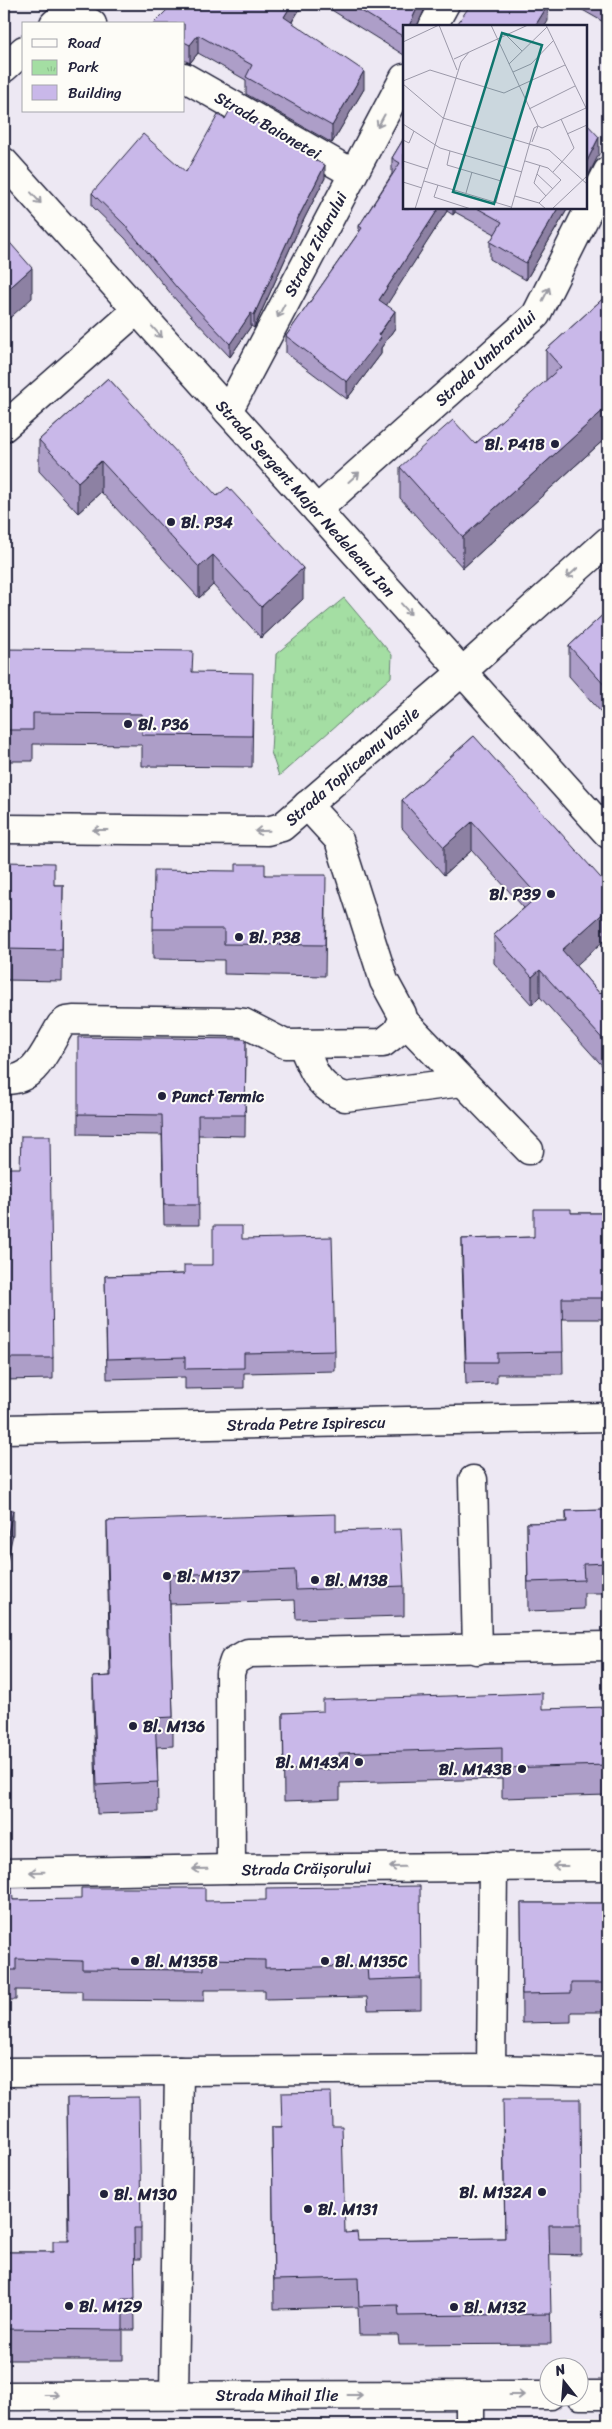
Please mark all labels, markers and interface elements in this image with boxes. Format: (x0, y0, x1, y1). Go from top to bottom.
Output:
legend (22, 22, 185, 112)
inset map (403, 25, 587, 209)
text: Road (68, 30, 101, 56)
text: Park (68, 54, 99, 80)
text: Building (68, 80, 122, 106)
street label: Strada Baionetei (209, 83, 327, 168)
one-way arrow (376, 113, 385, 128)
street label: Strada Zidarului (276, 186, 356, 302)
one-way arrow (31, 192, 42, 205)
one-way arrow (542, 287, 551, 302)
one-way arrow (275, 303, 285, 318)
street label: Strada Umbrarului (428, 303, 544, 414)
one-way arrow (151, 325, 162, 338)
street label: Strada Sergent Major Nedeleanu Ion (208, 393, 403, 604)
place label: Bl. P41B (485, 430, 545, 459)
marker: Bl. P41B (549, 438, 561, 450)
one-way arrow (347, 471, 360, 483)
place label: Bl. P34 (181, 508, 233, 537)
marker: Bl. P34 (165, 516, 177, 528)
one-way arrow (565, 567, 578, 579)
one-way arrow (400, 602, 412, 615)
street label: Strada Topliceanu Vasile (278, 699, 427, 834)
place label: Bl. P36 (138, 710, 189, 739)
marker: Bl. P36 (122, 718, 134, 730)
one-way arrow (92, 825, 108, 835)
one-way arrow (254, 826, 270, 835)
place label: Bl. P39 (489, 880, 541, 909)
marker: Bl. P39 (545, 888, 557, 900)
place label: Bl. P38 (249, 923, 301, 952)
marker: Bl. P38 (233, 931, 245, 943)
place label: Punct Termic (172, 1082, 265, 1111)
marker: Punct Termic (156, 1090, 168, 1102)
street label: Strada Petre Ispirescu (226, 1408, 386, 1439)
place label: Bl. M137 (177, 1562, 241, 1591)
place label: Bl. M138 (325, 1566, 388, 1595)
marker: Bl. M137 (161, 1570, 173, 1582)
marker: Bl. M138 (309, 1574, 321, 1586)
place label: Bl. M136 (143, 1712, 205, 1741)
marker: Bl. M136 (127, 1720, 139, 1732)
place label: Bl. M143A (276, 1748, 349, 1777)
place label: Bl. M143B (439, 1755, 512, 1784)
marker: Bl. M143A (353, 1756, 365, 1768)
marker: Bl. M143B (516, 1763, 528, 1775)
street label: Strada Crăișorului (241, 1853, 372, 1884)
one-way arrow (552, 1861, 568, 1871)
one-way arrow (389, 1862, 406, 1872)
one-way arrow (192, 1864, 208, 1874)
one-way arrow (29, 1867, 46, 1877)
place label: Bl. M135B (145, 1947, 218, 1976)
place label: Bl. M135C (335, 1947, 408, 1976)
marker: Bl. M135B (129, 1955, 141, 1967)
marker: Bl. M135C (319, 1955, 331, 1967)
place label: Bl. M132A (459, 2178, 532, 2207)
place label: Bl. M130 (114, 2180, 177, 2209)
marker: Bl. M132A (536, 2186, 548, 2198)
marker: Bl. M130 (98, 2188, 110, 2200)
place label: Bl. M131 (318, 2195, 378, 2224)
marker: Bl. M131 (302, 2203, 314, 2215)
place label: Bl. M129 (79, 2292, 142, 2321)
place label: Bl. M132 (464, 2293, 527, 2322)
marker: Bl. M129 (63, 2300, 75, 2312)
marker: Bl. M132 (448, 2301, 460, 2313)
north arrow (540, 2356, 590, 2406)
text: N (551, 2357, 569, 2384)
street label: Strada Mihail Ilie (216, 2381, 338, 2410)
one-way arrow (44, 2390, 60, 2400)
one-way arrow (346, 2390, 363, 2400)
one-way arrow (509, 2390, 525, 2400)

